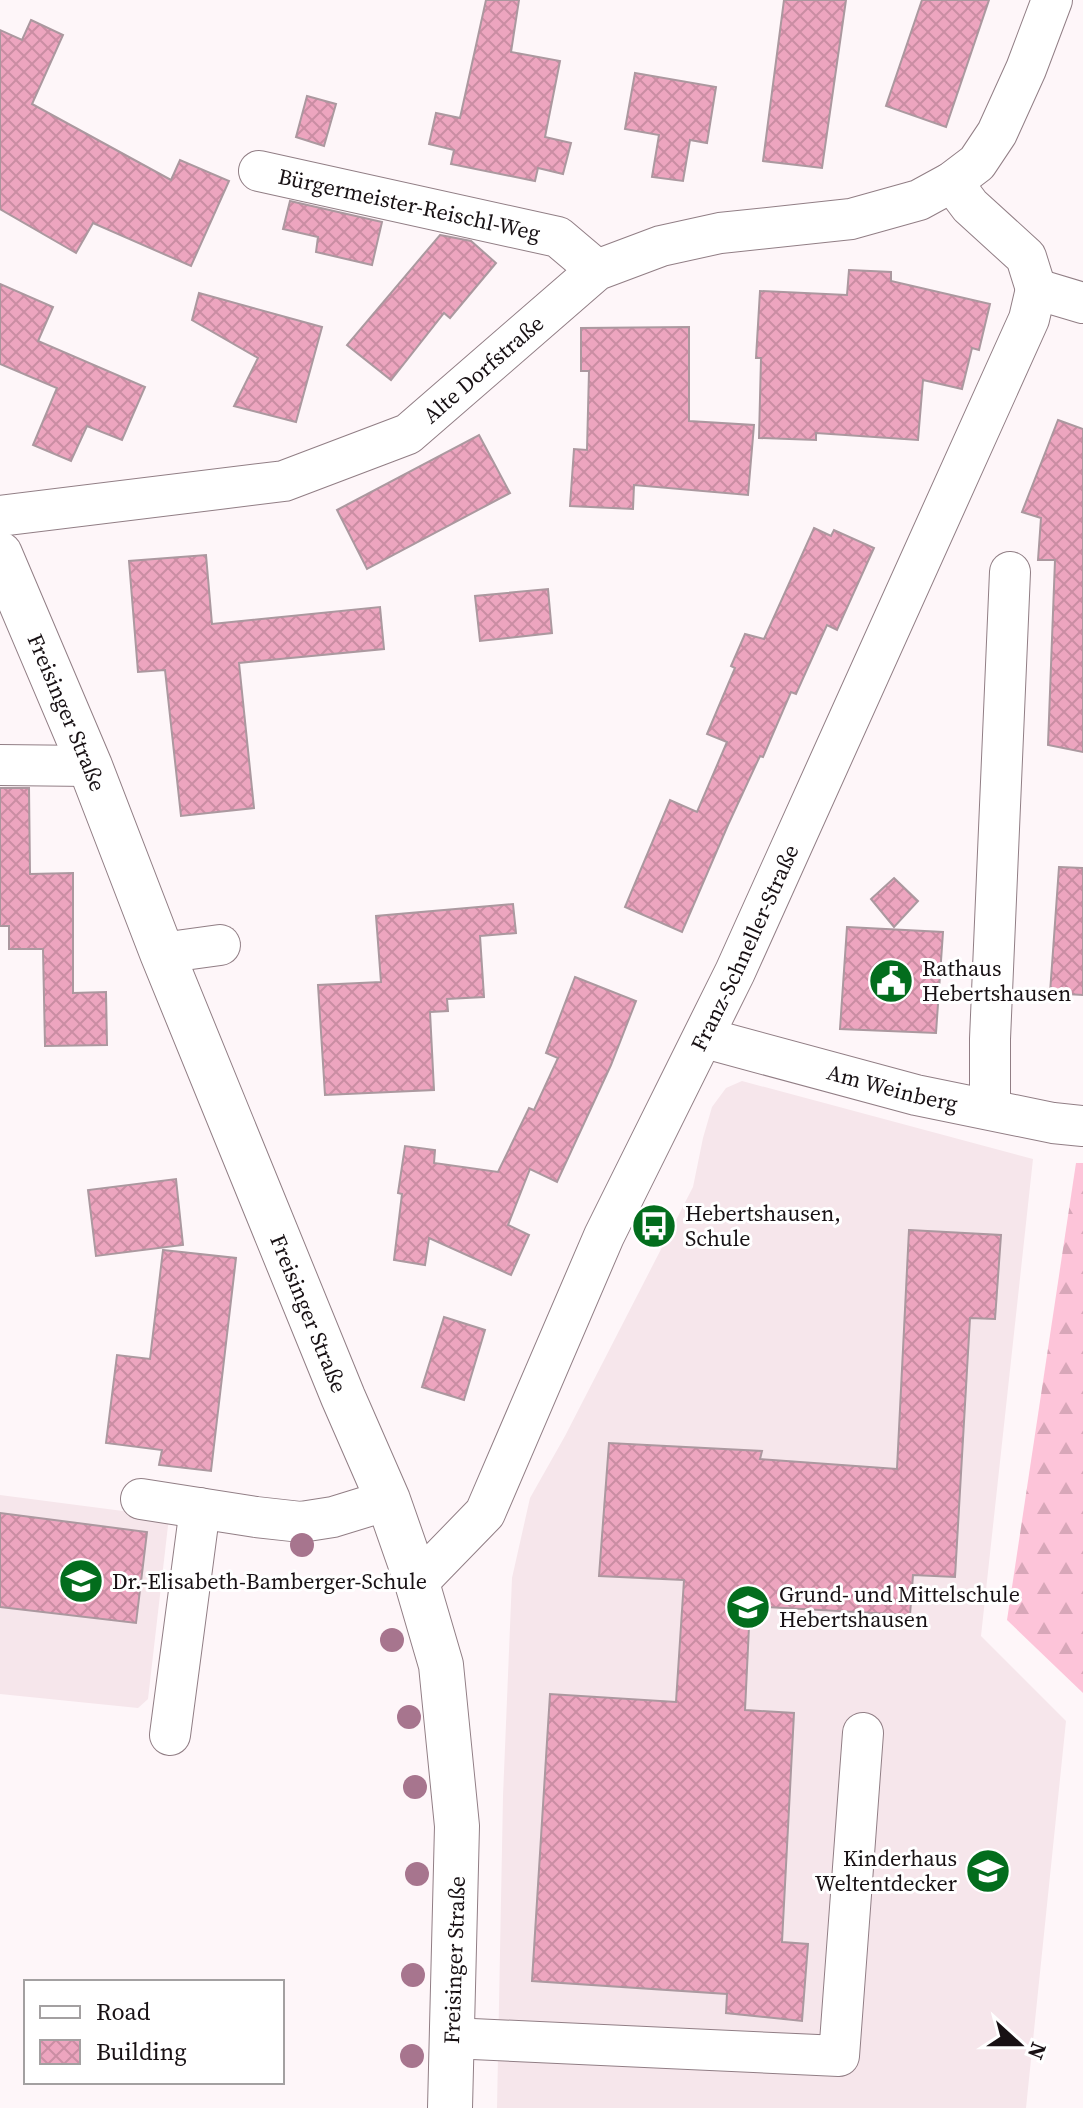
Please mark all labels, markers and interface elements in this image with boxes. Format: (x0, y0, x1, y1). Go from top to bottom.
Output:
street label: Bürgermeister-Reischl-Weg (276, 161, 543, 248)
street label: Alte Dorfstraße (416, 308, 550, 430)
street label: Freisinger Straße (21, 629, 113, 795)
street label: Franz-Schneller-Straße (683, 839, 806, 1056)
place label: Rathaus Hebertshausen (922, 953, 1071, 1008)
public building icon: Rathaus Hebertshausen (867, 957, 915, 1005)
street label: Am Weinberg (824, 1057, 961, 1118)
place label: Hebertshausen, Schule (685, 1198, 841, 1253)
bus stop icon: Hebertshausen, Schule (630, 1202, 678, 1250)
street label: Freisinger Straße (263, 1230, 355, 1397)
school or university icon: Dr.-Elisabeth-Bamberger-Schule (57, 1557, 105, 1605)
place label: Dr.-Elisabeth-Bamberger-Schule (112, 1566, 427, 1596)
place label: Grund- und Mittelschule Hebertshausen (779, 1579, 1020, 1634)
school or university icon: Grund- und Mittelschule Hebertshausen (724, 1583, 772, 1631)
place label: Kinderhaus Weltentdecker (815, 1843, 958, 1898)
school or university icon: Kinderhaus Weltentdecker (964, 1847, 1012, 1895)
street label: Freisinger Straße (436, 1875, 472, 2045)
legend (24, 1980, 284, 2084)
text: Road (96, 1995, 151, 2028)
north arrow (979, 2004, 1059, 2084)
text: Building (96, 2035, 187, 2068)
text: N (1021, 2038, 1055, 2064)

